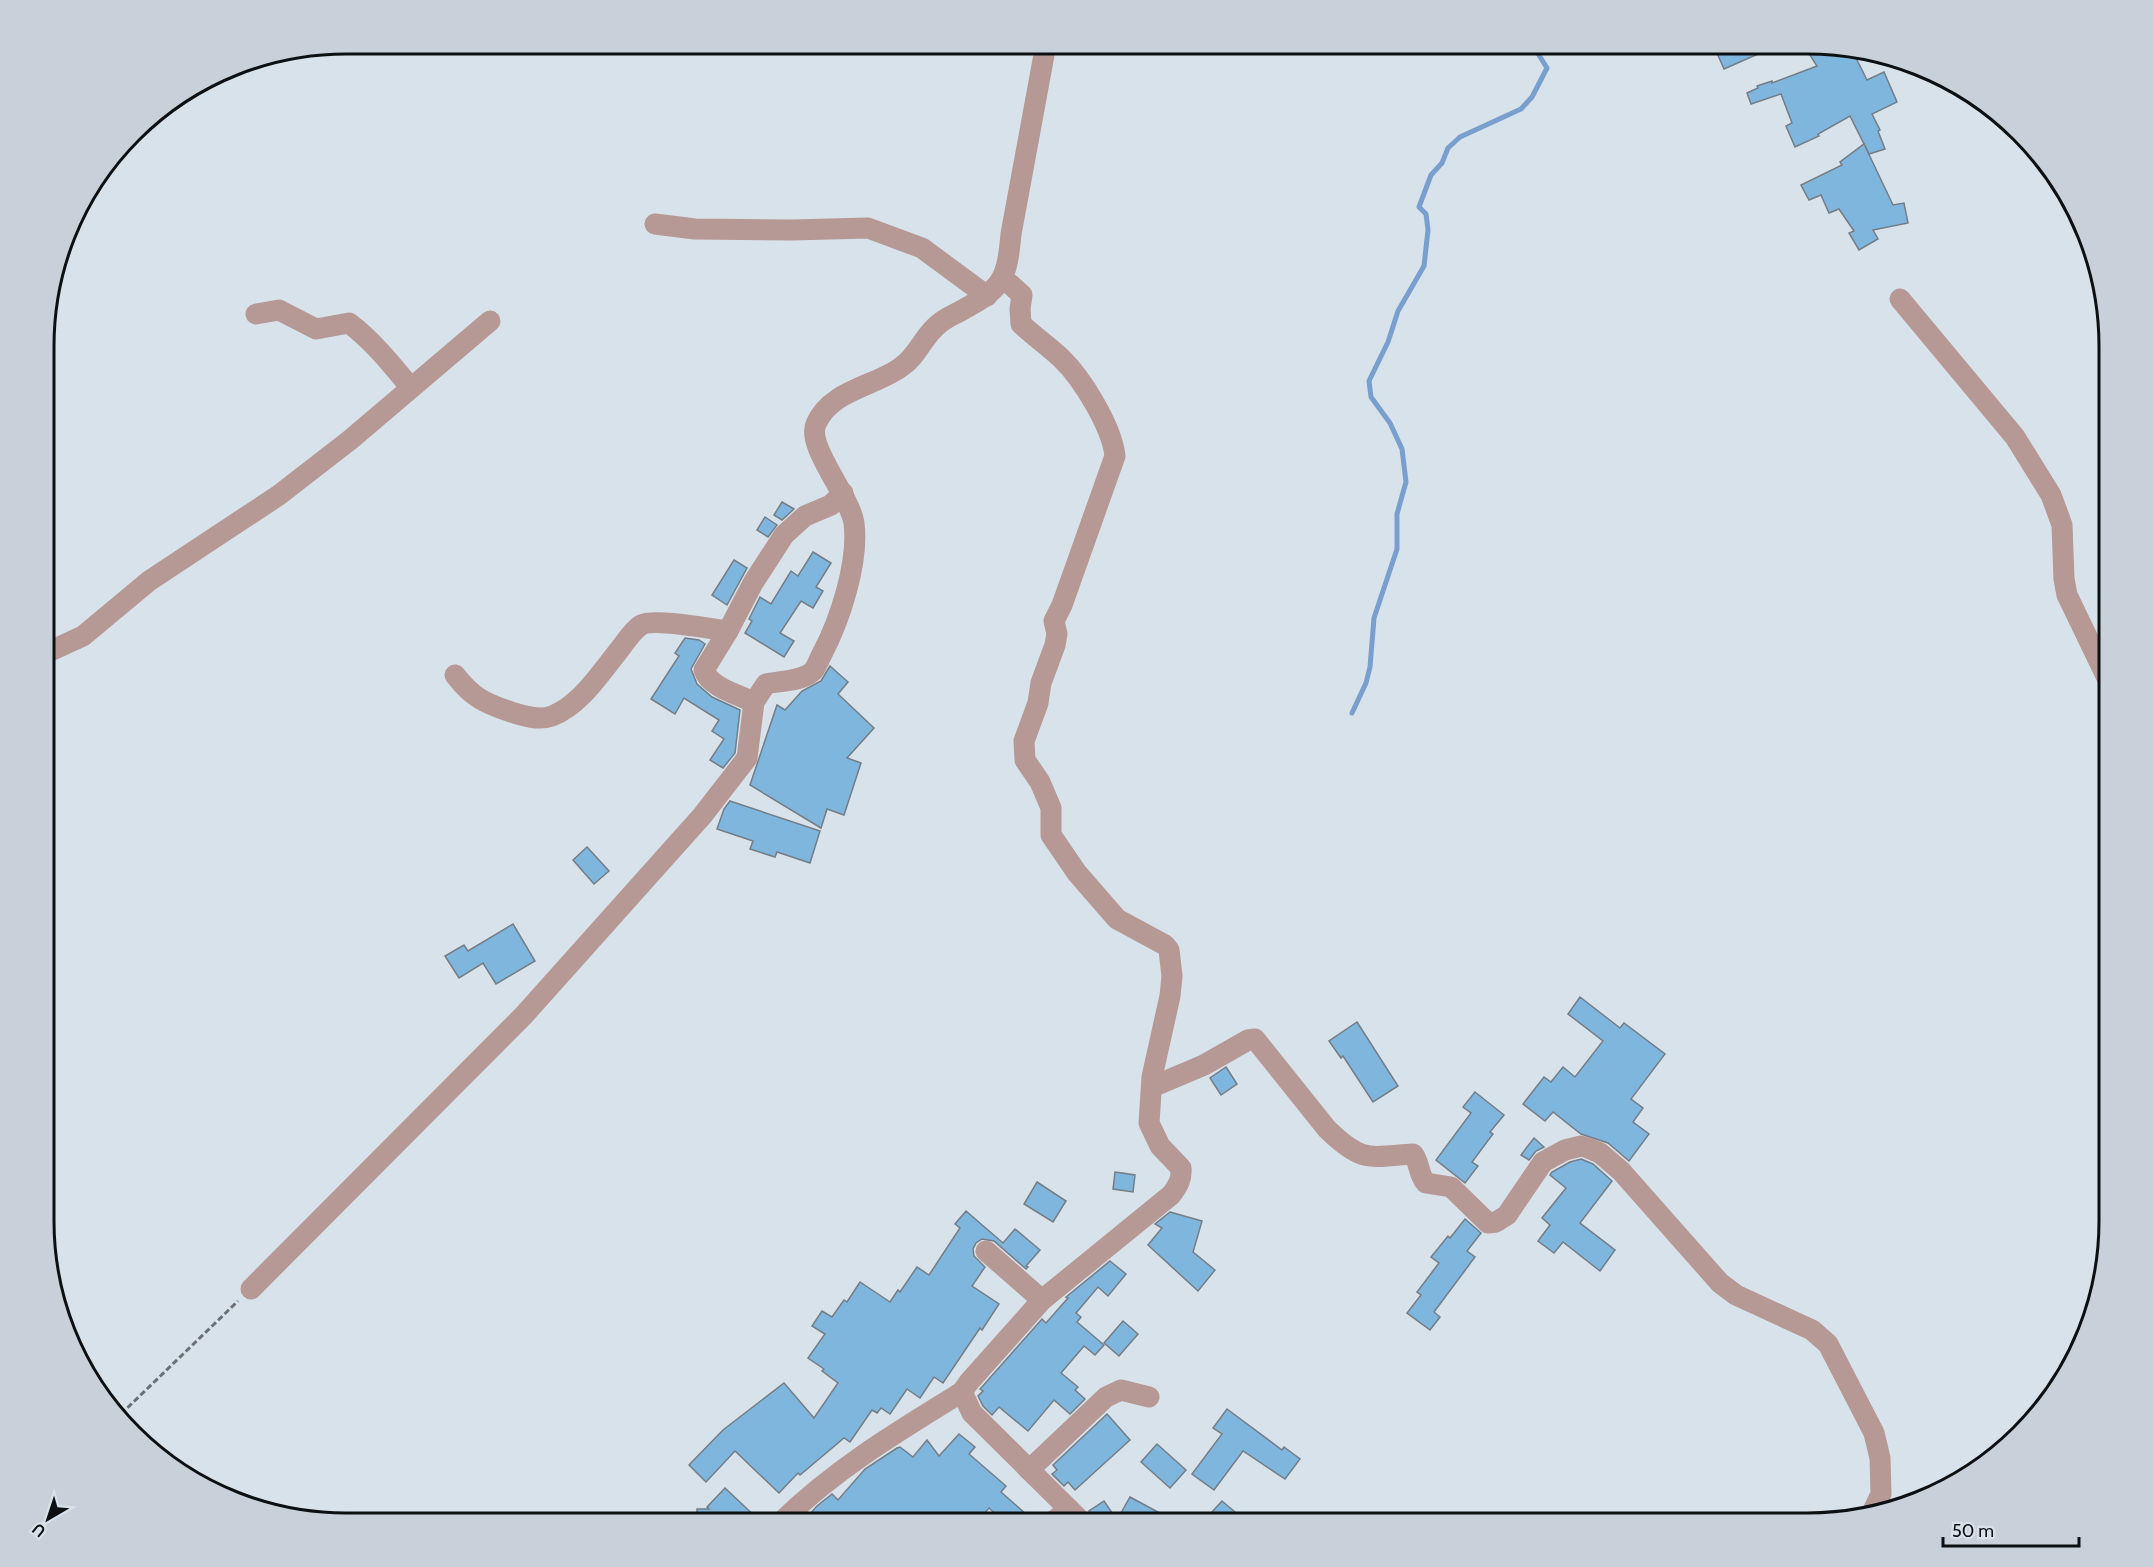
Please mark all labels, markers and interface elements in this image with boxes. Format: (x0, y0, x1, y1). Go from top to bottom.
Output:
north arrow (18, 1489, 78, 1549)
scale bar (1943, 1510, 2080, 1548)
text: U (28, 1519, 49, 1541)
text: 50 m (1952, 1520, 1994, 1542)

